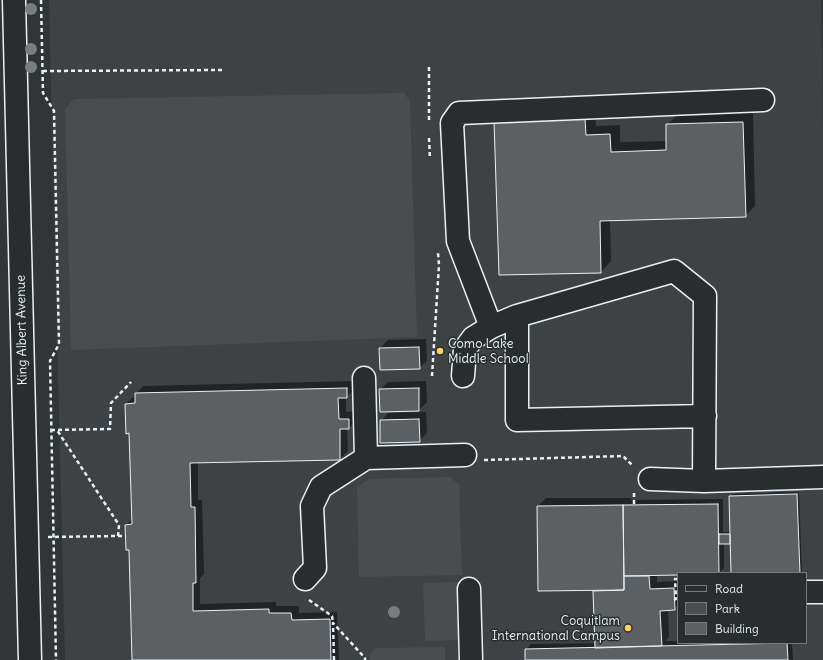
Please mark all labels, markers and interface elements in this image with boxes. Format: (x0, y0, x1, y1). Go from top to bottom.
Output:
street label: King Albert Avenue (13, 275, 31, 385)
place label: Como Lake Middle School (448, 336, 529, 367)
marker: Como Lake Middle School (435, 346, 445, 356)
legend (677, 572, 807, 644)
text: Road (715, 581, 743, 596)
text: Park (715, 601, 740, 616)
place label: Coquitlam International Campus (492, 613, 620, 644)
text: Building (715, 621, 759, 636)
marker: Coquitlam International Campus (623, 623, 633, 633)

